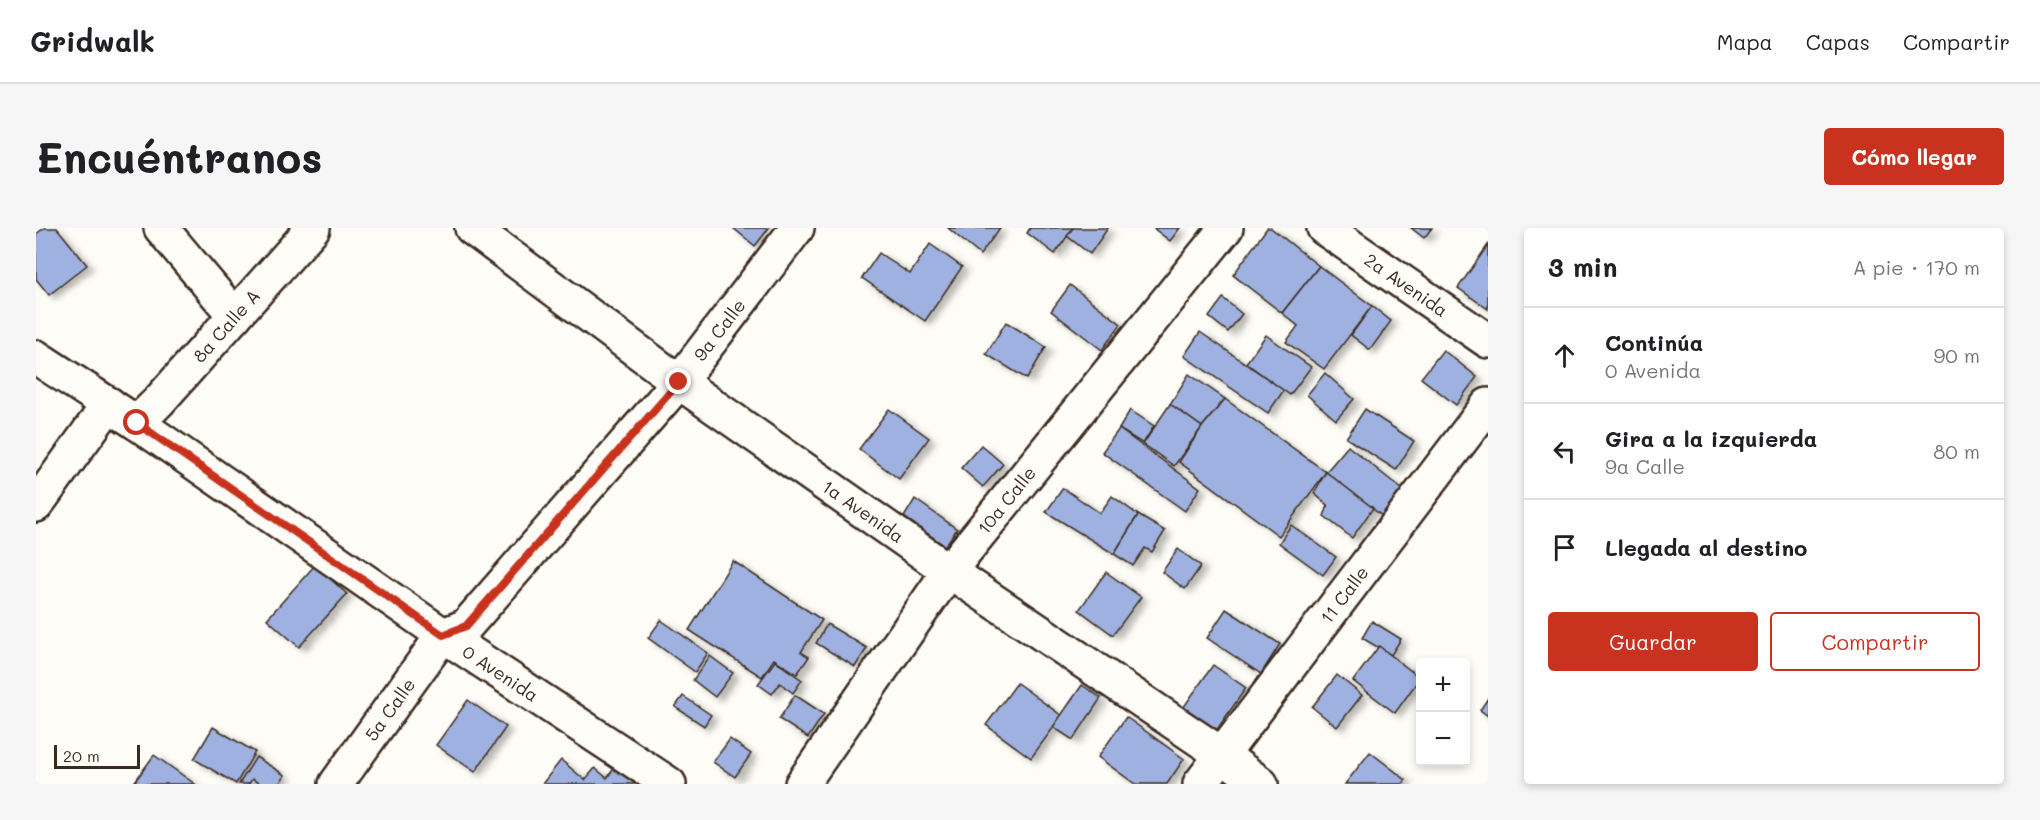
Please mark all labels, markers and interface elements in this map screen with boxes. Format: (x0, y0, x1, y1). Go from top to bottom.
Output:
text: Gridwalk (30, 23, 155, 59)
text: Mapa (1717, 28, 1773, 55)
text: Capas (1806, 28, 1870, 55)
text: Compartir (1903, 28, 2010, 55)
button: Cómo llegar (1824, 128, 2004, 185)
text: Encuéntranos (36, 129, 322, 184)
street label: 2a Avenida (1360, 247, 1453, 322)
text: 3 min (1548, 250, 1617, 284)
text: A pie · 170 m (1853, 254, 1980, 280)
street label: 8a Calle A (187, 284, 265, 367)
street label: 9a Calle (688, 294, 751, 365)
text: Continúa (1605, 328, 1703, 357)
icon: ahead (1548, 339, 1581, 372)
text: 90 m (1934, 342, 1980, 368)
text: 0 Avenida (1605, 357, 1701, 383)
route end (665, 368, 691, 394)
route start (123, 409, 149, 435)
text: Gira a la izquierda (1605, 424, 1817, 453)
icon: left (1548, 435, 1581, 468)
text: 80 m (1933, 438, 1980, 464)
text: 9a Calle (1605, 453, 1685, 479)
street label: 10a Calle (972, 461, 1041, 539)
street label: 1a Avenida (818, 474, 909, 548)
icon: arrive (1548, 531, 1581, 564)
text: Llegada al destino (1605, 533, 1807, 562)
street label: 11 Calle (1314, 561, 1374, 628)
button: Guardar (1548, 612, 1758, 671)
button: Compartir (1770, 612, 1980, 671)
street label: 0 Avenida (458, 639, 543, 707)
map controls (1416, 658, 1470, 766)
button: + (1416, 658, 1470, 712)
street label: 5a Calle (359, 673, 420, 745)
button: − (1416, 712, 1470, 766)
scale bar (54, 742, 140, 770)
text: 20 m (63, 745, 100, 766)

